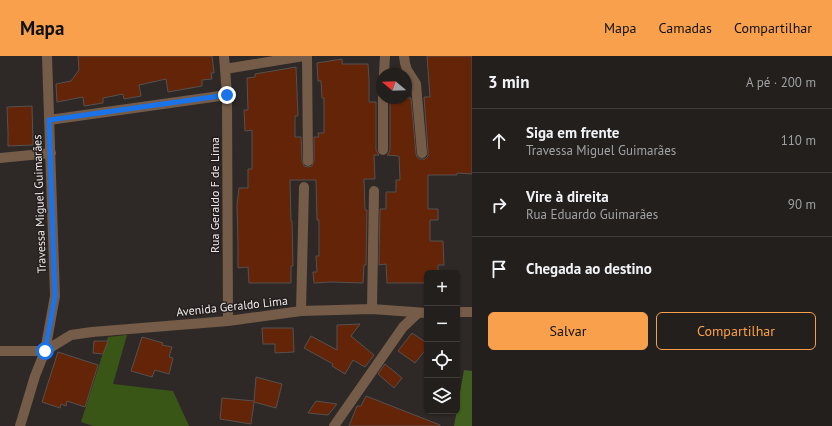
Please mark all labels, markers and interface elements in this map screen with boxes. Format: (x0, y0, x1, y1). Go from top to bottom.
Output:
text: Mapa (20, 16, 64, 40)
text: Mapa (604, 19, 637, 37)
text: Camadas (659, 19, 712, 37)
text: Compartilhar (734, 19, 812, 37)
north arrow (376, 68, 412, 104)
text: 3 min (488, 71, 529, 93)
text: A pé · 200 m (746, 74, 816, 91)
route end (218, 86, 236, 104)
text: Siga em frente (526, 123, 619, 142)
icon: ahead (488, 130, 510, 152)
text: 110 m (781, 132, 816, 149)
street label: Travessa Miguel Guimarães (29, 134, 49, 274)
street label: Rua Geraldo F de Lima (207, 137, 222, 253)
text: Travessa Miguel Guimarães (526, 142, 676, 159)
text: Vire à direita (526, 187, 609, 206)
icon: right (488, 194, 510, 216)
text: 90 m (788, 196, 816, 213)
text: Rua Eduardo Guimarães (526, 206, 658, 223)
icon: arrive (488, 258, 510, 280)
text: Chegada ao destino (526, 259, 652, 278)
map controls (424, 270, 460, 414)
button: + (424, 270, 460, 306)
street label: Avenida Geraldo Lima (176, 293, 288, 319)
button: − (424, 306, 460, 342)
button: Salvar (488, 312, 648, 350)
button: Compartilhar (656, 312, 816, 350)
route start (36, 342, 54, 360)
button: locate (424, 342, 460, 378)
button: layers (424, 378, 460, 414)

